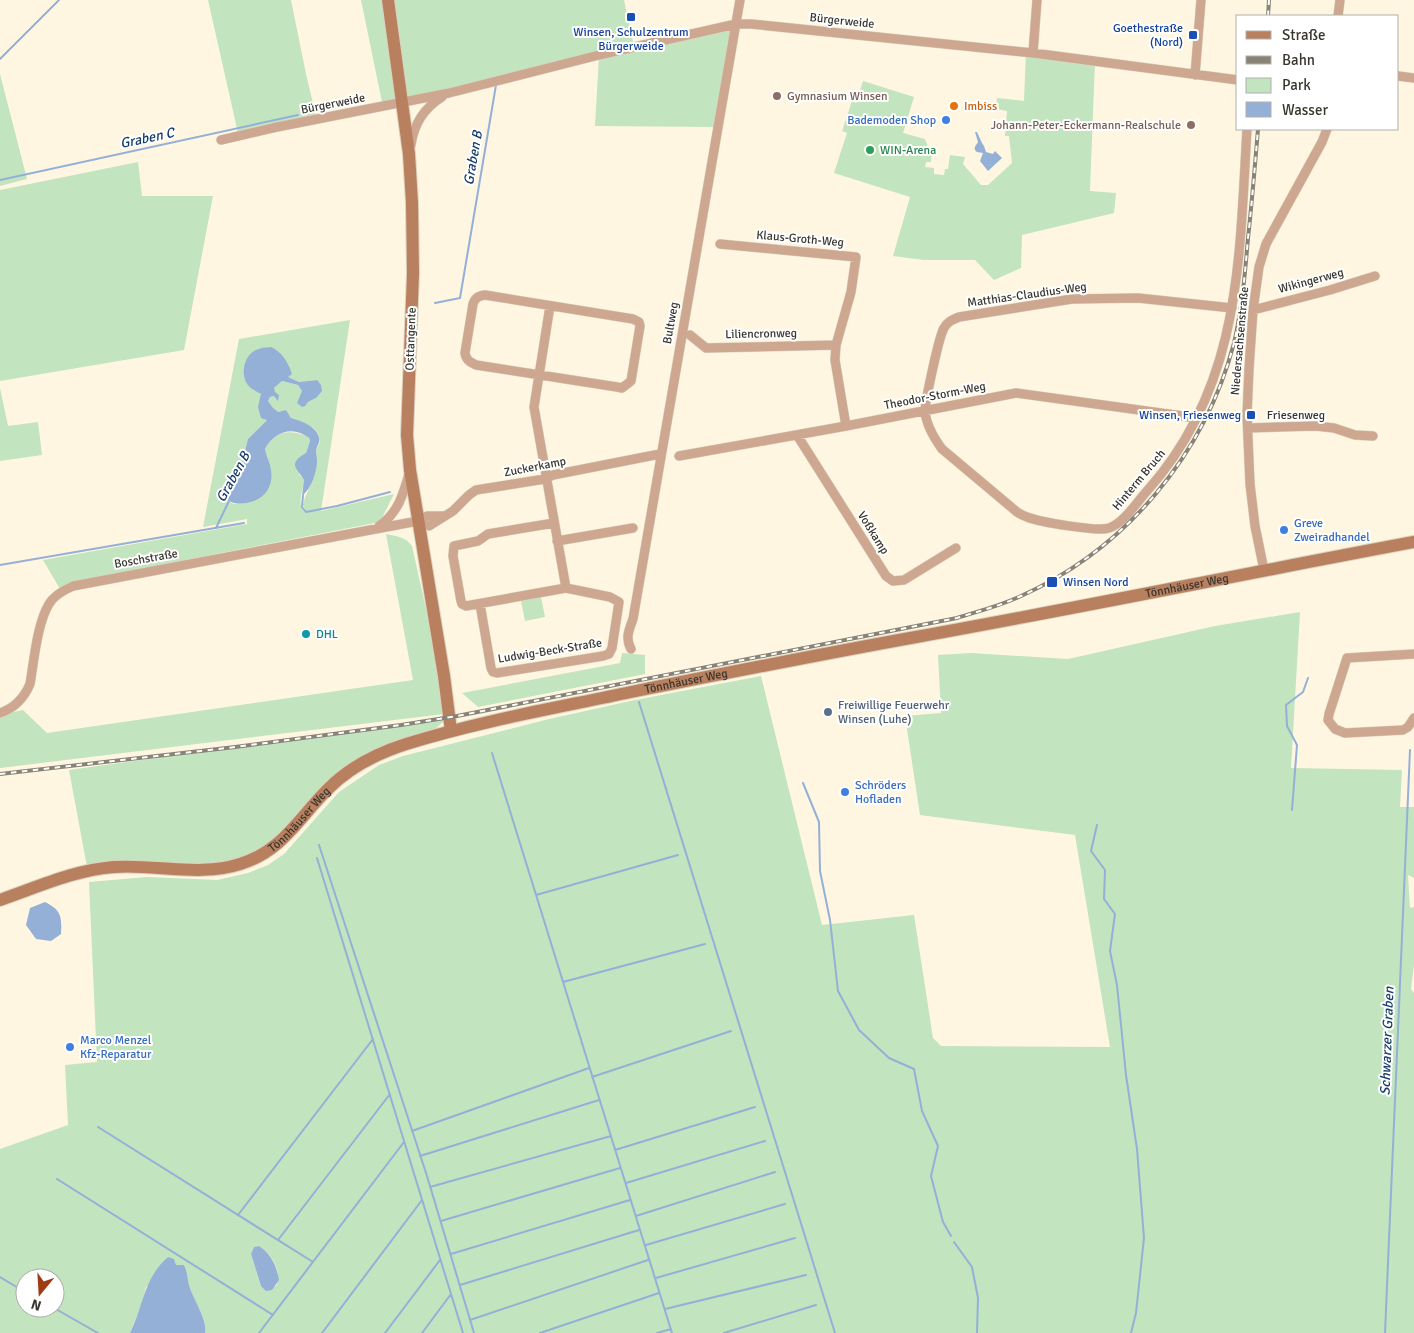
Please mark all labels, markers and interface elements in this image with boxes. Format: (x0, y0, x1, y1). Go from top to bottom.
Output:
street label: Bürgerweide (809, 10, 875, 32)
marker: Winsen, Schulzentrum Bürgerweide (625, 11, 637, 23)
legend (1236, 15, 1399, 130)
place label: Goethestraße (Nord) (1113, 21, 1183, 50)
place label: Winsen, Schulzentrum Bürgerweide (573, 25, 689, 54)
text: Straße (1282, 26, 1326, 44)
marker: Goethestraße (Nord) (1187, 29, 1199, 41)
text: Bahn (1282, 51, 1315, 69)
text: Park (1282, 76, 1311, 94)
place label: Gymnasium Winsen (787, 89, 888, 104)
street label: Bürgerweide (300, 90, 366, 118)
marker: Gymnasium Winsen (771, 90, 783, 102)
place label: Imbiss (964, 99, 997, 114)
marker: Imbiss (948, 100, 960, 112)
text: Wasser (1282, 101, 1328, 119)
place label: Bademoden Shop (847, 113, 936, 128)
marker: Bademoden Shop (940, 114, 952, 126)
place label: Johann-Peter-Eckermann-Realschule (991, 118, 1181, 133)
marker: Johann-Peter-Eckermann-Realschule (1185, 119, 1197, 131)
water label: Graben C (118, 124, 177, 152)
water label: Graben B (460, 128, 486, 186)
place label: WIN-Arena (880, 143, 936, 158)
marker: WIN-Arena (864, 144, 876, 156)
street label: Klaus-Groth-Weg (756, 228, 844, 250)
street label: Wikingerweg (1277, 265, 1345, 297)
street label: Matthias-Claudius-Weg (966, 279, 1088, 311)
street label: Niedersachsenstraße (1228, 286, 1252, 396)
street label: Bultweg (660, 301, 682, 345)
street label: Osttangente (402, 307, 420, 371)
street label: Liliencronweg (725, 326, 797, 342)
street label: Theodor-Storm-Weg (883, 379, 987, 413)
place label: Winsen, Friesenweg (1139, 408, 1241, 423)
street label: Friesenweg (1267, 408, 1325, 423)
marker: Winsen, Friesenweg (1245, 409, 1257, 421)
street label: Hinterm Bruch (1109, 447, 1169, 513)
water label: Graben B (212, 448, 254, 505)
street label: Zuckerkamp (503, 454, 567, 480)
street label: Voßkamp (854, 509, 892, 557)
place label: Greve Zweiradhandel (1294, 516, 1370, 545)
marker: Greve Zweiradhandel (1278, 524, 1290, 536)
street label: Boschstraße (113, 546, 179, 572)
street label: Tönnhäuser Weg (1144, 570, 1230, 601)
marker: Winsen Nord (1045, 575, 1059, 589)
place label: Winsen Nord (1063, 575, 1129, 590)
place label: DHL (316, 627, 338, 642)
marker: DHL (300, 628, 312, 640)
street label: Ludwig-Beck-Straße (497, 635, 603, 667)
street label: Tönnhäuser Weg (643, 665, 729, 697)
place label: Freiwillige Feuerwehr Winsen (Luhe) (838, 698, 950, 727)
marker: Freiwillige Feuerwehr Winsen (Luhe) (822, 706, 834, 718)
place label: Schröders Hofladen (855, 778, 906, 807)
street label: Tönnhäuser Weg (265, 784, 333, 855)
marker: Schröders Hofladen (839, 786, 851, 798)
water label: Schwarzer Graben (1377, 986, 1397, 1096)
place label: Marco Menzel Kfz-Reparatur (80, 1033, 152, 1062)
marker: Marco Menzel Kfz-Reparatur (64, 1041, 76, 1053)
north arrow (15, 1268, 65, 1318)
text: N (29, 1295, 43, 1314)

